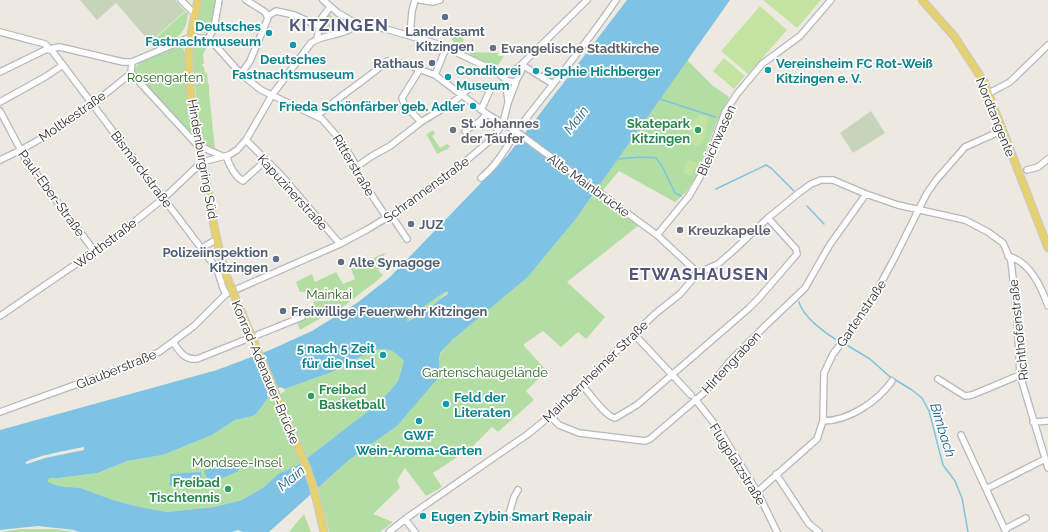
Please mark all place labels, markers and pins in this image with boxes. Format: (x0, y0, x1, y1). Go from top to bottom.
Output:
marker: Landratsamt Kitzingen (440, 12, 450, 22)
place label: Deutsches Fastnachtmuseum (145, 19, 262, 49)
place label: Landratsamt Kitzingen (405, 24, 485, 54)
marker: Deutsches Fastnachtmuseum (264, 28, 274, 38)
marker: Deutsches Fastnachtsmuseum (288, 40, 298, 50)
place label: Evangelische Stadtkirche (501, 41, 659, 56)
marker: Evangelische Stadtkirche (488, 43, 498, 53)
place label: Deutsches Fastnachtsmuseum (232, 52, 354, 82)
place label: Rathaus (373, 56, 425, 71)
place label: Vereinsheim FC Rot-Weiß Kitzingen e. V. (776, 56, 933, 86)
marker: Rathaus (427, 58, 437, 68)
place label: Conditorei Museum (456, 63, 521, 93)
place label: Sophie Hichberger (544, 64, 660, 79)
marker: Vereinsheim FC Rot-Weiß Kitzingen e. V. (763, 65, 773, 75)
marker: Sophie Hichberger (531, 66, 541, 76)
marker: Conditorei Museum (443, 72, 453, 82)
place label: Frieda Schönfärber geb. Adler (279, 99, 465, 114)
marker: Frieda Schönfärber geb. Adler (468, 101, 478, 111)
place label: St. Johannes der Täufer (461, 116, 539, 146)
place label: Skatepark Kitzingen (627, 116, 691, 146)
marker: St. Johannes der Täufer (448, 125, 458, 135)
marker: Skatepark Kitzingen (693, 125, 703, 135)
place label: JUZ (419, 217, 443, 232)
marker: JUZ (406, 219, 416, 229)
place label: Kreuzkapelle (688, 223, 771, 238)
marker: Kreuzkapelle (675, 225, 685, 235)
place label: Polizeiinspektion Kitzingen (162, 245, 268, 275)
marker: Polizeiinspektion Kitzingen (271, 254, 281, 264)
place label: Alte Synagoge (349, 255, 440, 270)
marker: Alte Synagoge (336, 257, 346, 267)
place label: Freiwillige Feuerwehr Kitzingen (291, 304, 488, 319)
marker: Freiwillige Feuerwehr Kitzingen (278, 306, 288, 316)
place label: 5 nach 5 Zeit für die Insel (297, 341, 376, 371)
marker: 5 nach 5 Zeit für die Insel (378, 350, 388, 360)
place label: Freibad Basketball (319, 382, 386, 412)
place label: Feld der Literaten (454, 390, 511, 420)
marker: Freibad Basketball (306, 391, 316, 401)
marker: Feld der Literaten (441, 399, 451, 409)
marker: GWF Wein-Aroma-Garten (414, 416, 424, 426)
place label: GWF Wein-Aroma-Garten (356, 428, 482, 458)
place label: Freibad Tischtennis (149, 475, 221, 505)
marker: Freibad Tischtennis (223, 484, 233, 494)
place label: Eugen Zybin Smart Repair (431, 509, 592, 524)
marker: Eugen Zybin Smart Repair (418, 511, 428, 521)

